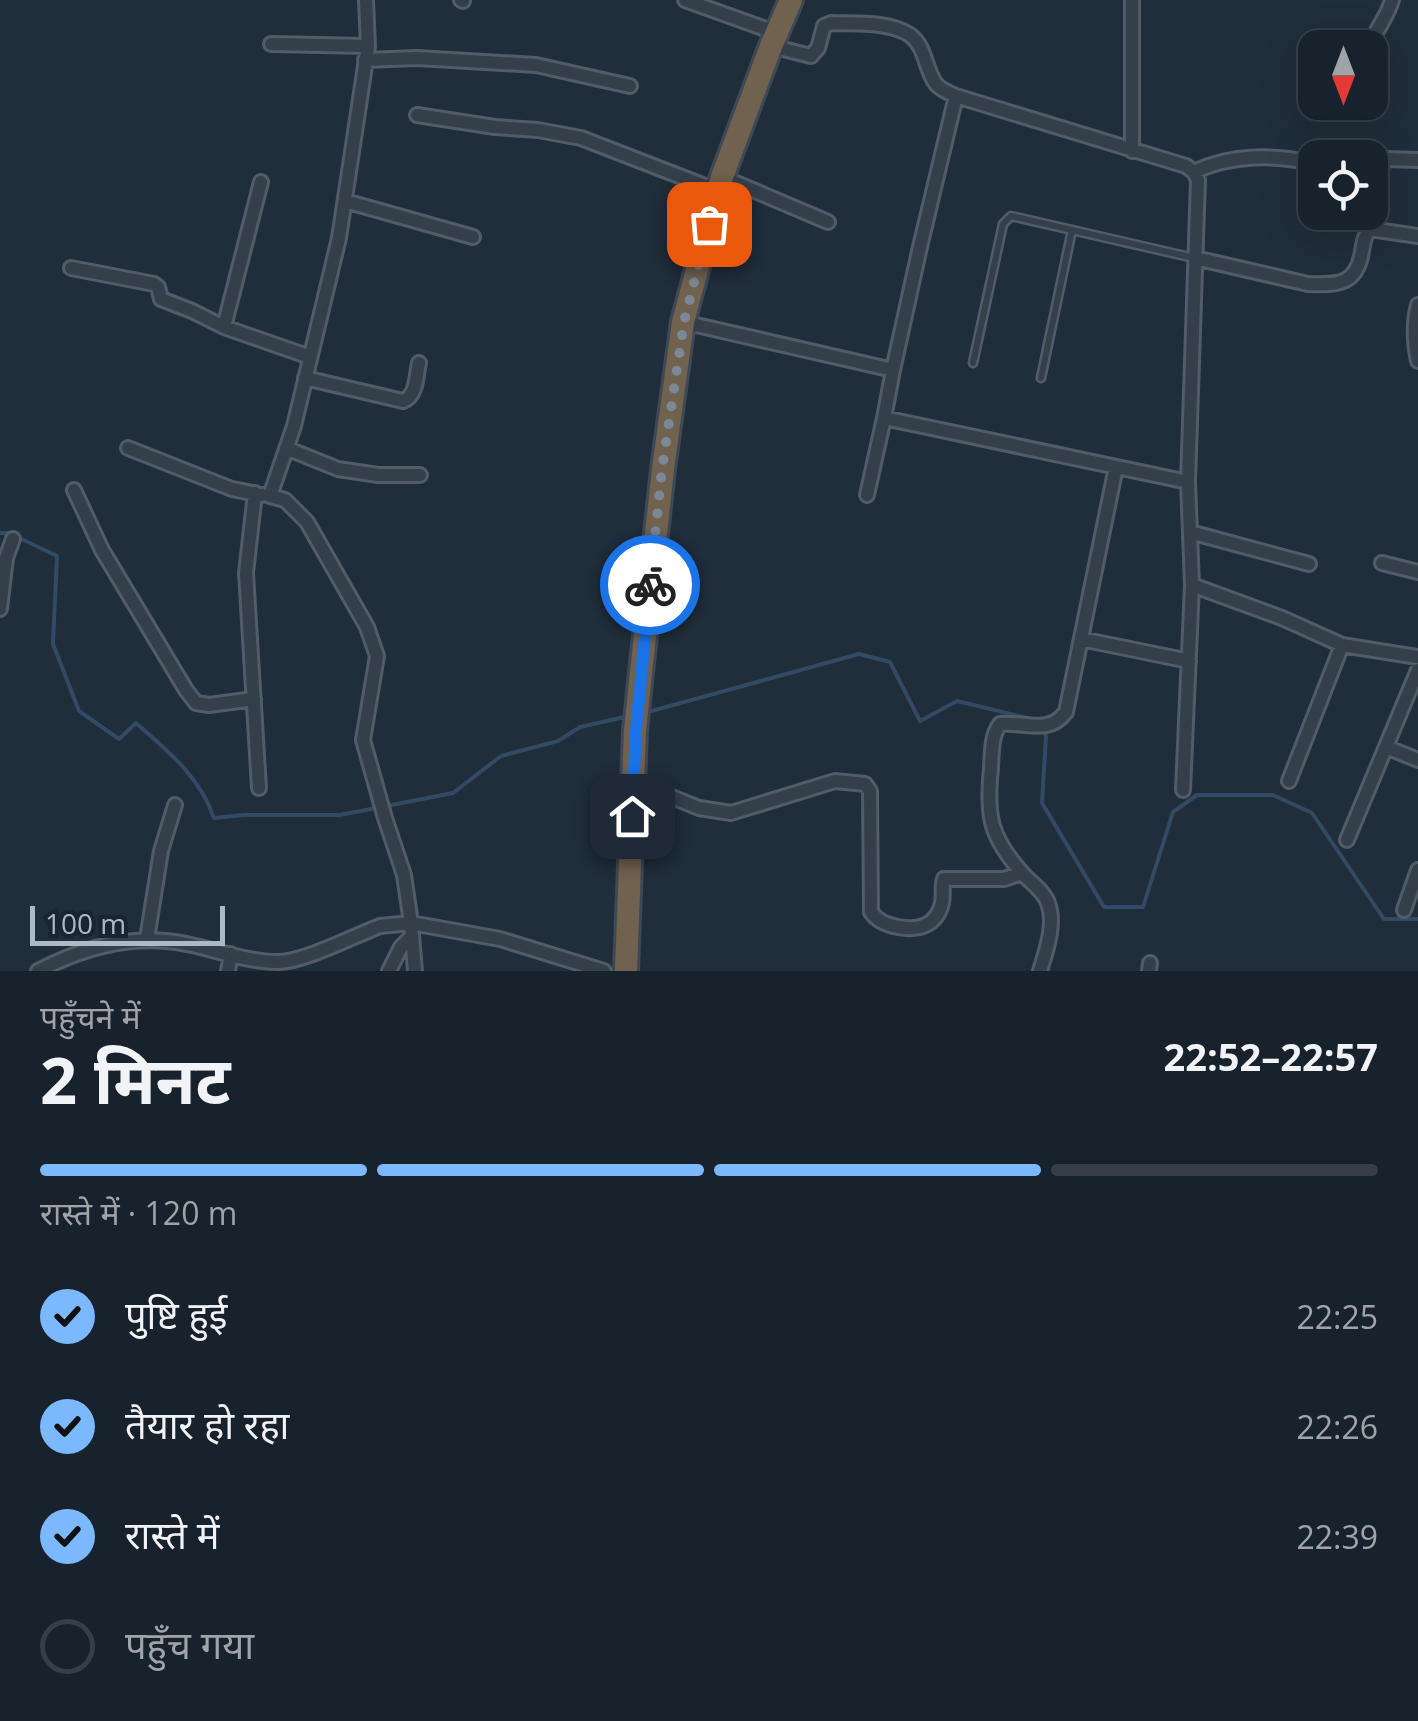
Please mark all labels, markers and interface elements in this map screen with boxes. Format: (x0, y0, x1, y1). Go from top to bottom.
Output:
north arrow (1298, 30, 1388, 120)
map controls (1298, 30, 1388, 230)
button: locate (1298, 140, 1388, 230)
pin (667, 182, 752, 267)
icon: bag (682, 197, 737, 252)
courier (600, 535, 700, 635)
icon: bike (623, 558, 678, 613)
pin (590, 774, 675, 859)
icon: home (605, 789, 660, 844)
scale bar (30, 901, 225, 946)
text: 100 m (45, 904, 126, 942)
text: पहुँचने में (40, 995, 141, 1038)
text: 22:52–22:57 (1164, 1030, 1378, 1082)
text: 2 मिनट (40, 1035, 231, 1123)
text: रास्ते में · 120 m (40, 1191, 237, 1234)
text: पुष्टि हुई (125, 1288, 227, 1340)
icon: check (40, 1289, 95, 1344)
text: 22:25 (1296, 1295, 1378, 1338)
text: तैयार हो रहा (125, 1398, 289, 1450)
icon: check (40, 1399, 95, 1454)
text: 22:26 (1296, 1405, 1378, 1448)
text: रास्ते में (125, 1508, 219, 1560)
icon: check (40, 1509, 95, 1564)
text: 22:39 (1296, 1515, 1378, 1558)
text: पहुँच गया (125, 1618, 254, 1670)

